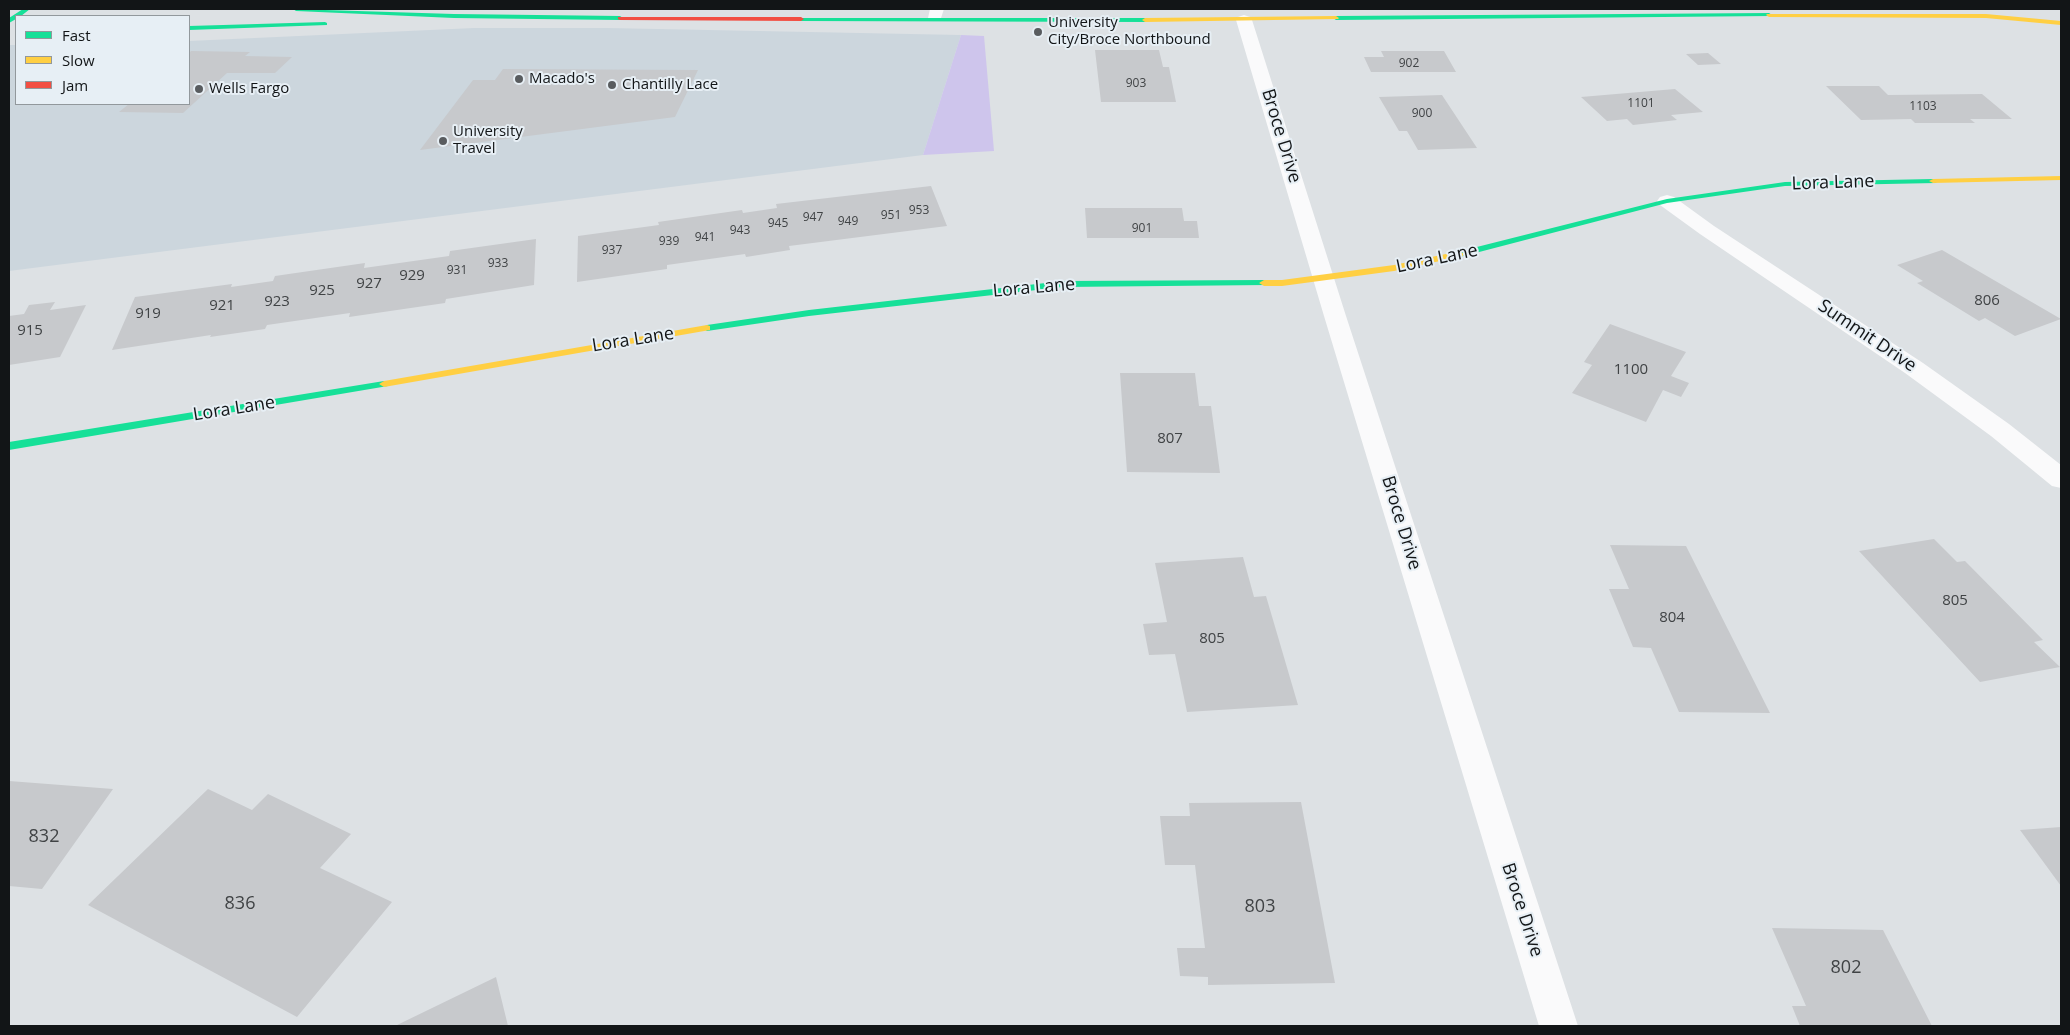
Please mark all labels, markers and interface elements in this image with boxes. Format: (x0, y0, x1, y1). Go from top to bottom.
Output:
place label: University City/Broce Northbound (1048, 14, 1211, 49)
legend (15, 15, 190, 105)
text: Fast (62, 25, 91, 45)
marker: University City/Broce Northbound (1032, 26, 1044, 38)
text: Slow (62, 50, 95, 70)
house number: 902 (1399, 57, 1419, 71)
place label: Macado's (529, 70, 595, 88)
marker: Macado's (513, 73, 525, 85)
text: Jam (62, 75, 88, 95)
place label: Chantilly Lace (622, 76, 718, 94)
house number: 903 (1126, 77, 1146, 91)
marker: Chantilly Lace (606, 79, 618, 91)
place label: Wells Fargo (209, 80, 289, 98)
marker: Wells Fargo (193, 83, 205, 95)
street label: Broce Drive (1256, 86, 1306, 186)
house number: 1101 (1627, 97, 1655, 111)
house number: 1103 (1909, 100, 1937, 114)
house number: 900 (1412, 107, 1432, 121)
place label: University Travel (453, 123, 523, 158)
marker: University Travel (437, 135, 449, 147)
street label: Lora Lane (1791, 171, 1875, 195)
house number: 953 (909, 204, 929, 218)
house number: 951 (881, 209, 901, 223)
house number: 947 (803, 211, 823, 225)
house number: 949 (838, 215, 858, 229)
house number: 945 (768, 217, 788, 231)
house number: 901 (1132, 222, 1152, 236)
house number: 943 (730, 224, 750, 238)
house number: 941 (695, 231, 715, 245)
house number: 939 (659, 235, 679, 249)
street label: Lora Lane (1394, 240, 1480, 278)
house number: 937 (602, 244, 622, 258)
house number: 933 (488, 257, 508, 271)
house number: 931 (447, 264, 467, 278)
house number: 929 (399, 267, 425, 285)
street label: Lora Lane (992, 274, 1076, 302)
house number: 927 (356, 275, 382, 293)
house number: 925 (309, 282, 335, 300)
house number: 806 (1974, 292, 2000, 310)
house number: 923 (264, 293, 290, 311)
street label: Summit Drive (1814, 295, 1920, 377)
house number: 921 (209, 297, 235, 315)
house number: 919 (135, 305, 161, 323)
house number: 915 (17, 322, 43, 340)
street label: Lora Lane (590, 323, 676, 357)
house number: 1100 (1614, 361, 1648, 379)
street label: Lora Lane (191, 392, 277, 426)
house number: 807 (1157, 430, 1183, 448)
street label: Broce Drive (1376, 473, 1426, 573)
house number: 805 (1942, 592, 1968, 610)
house number: 804 (1659, 609, 1685, 627)
house number: 805 (1199, 630, 1225, 648)
house number: 832 (29, 826, 59, 848)
street label: Broce Drive (1497, 860, 1547, 960)
house number: 836 (225, 893, 255, 915)
house number: 803 (1245, 896, 1275, 918)
house number: 802 (1831, 957, 1861, 979)

